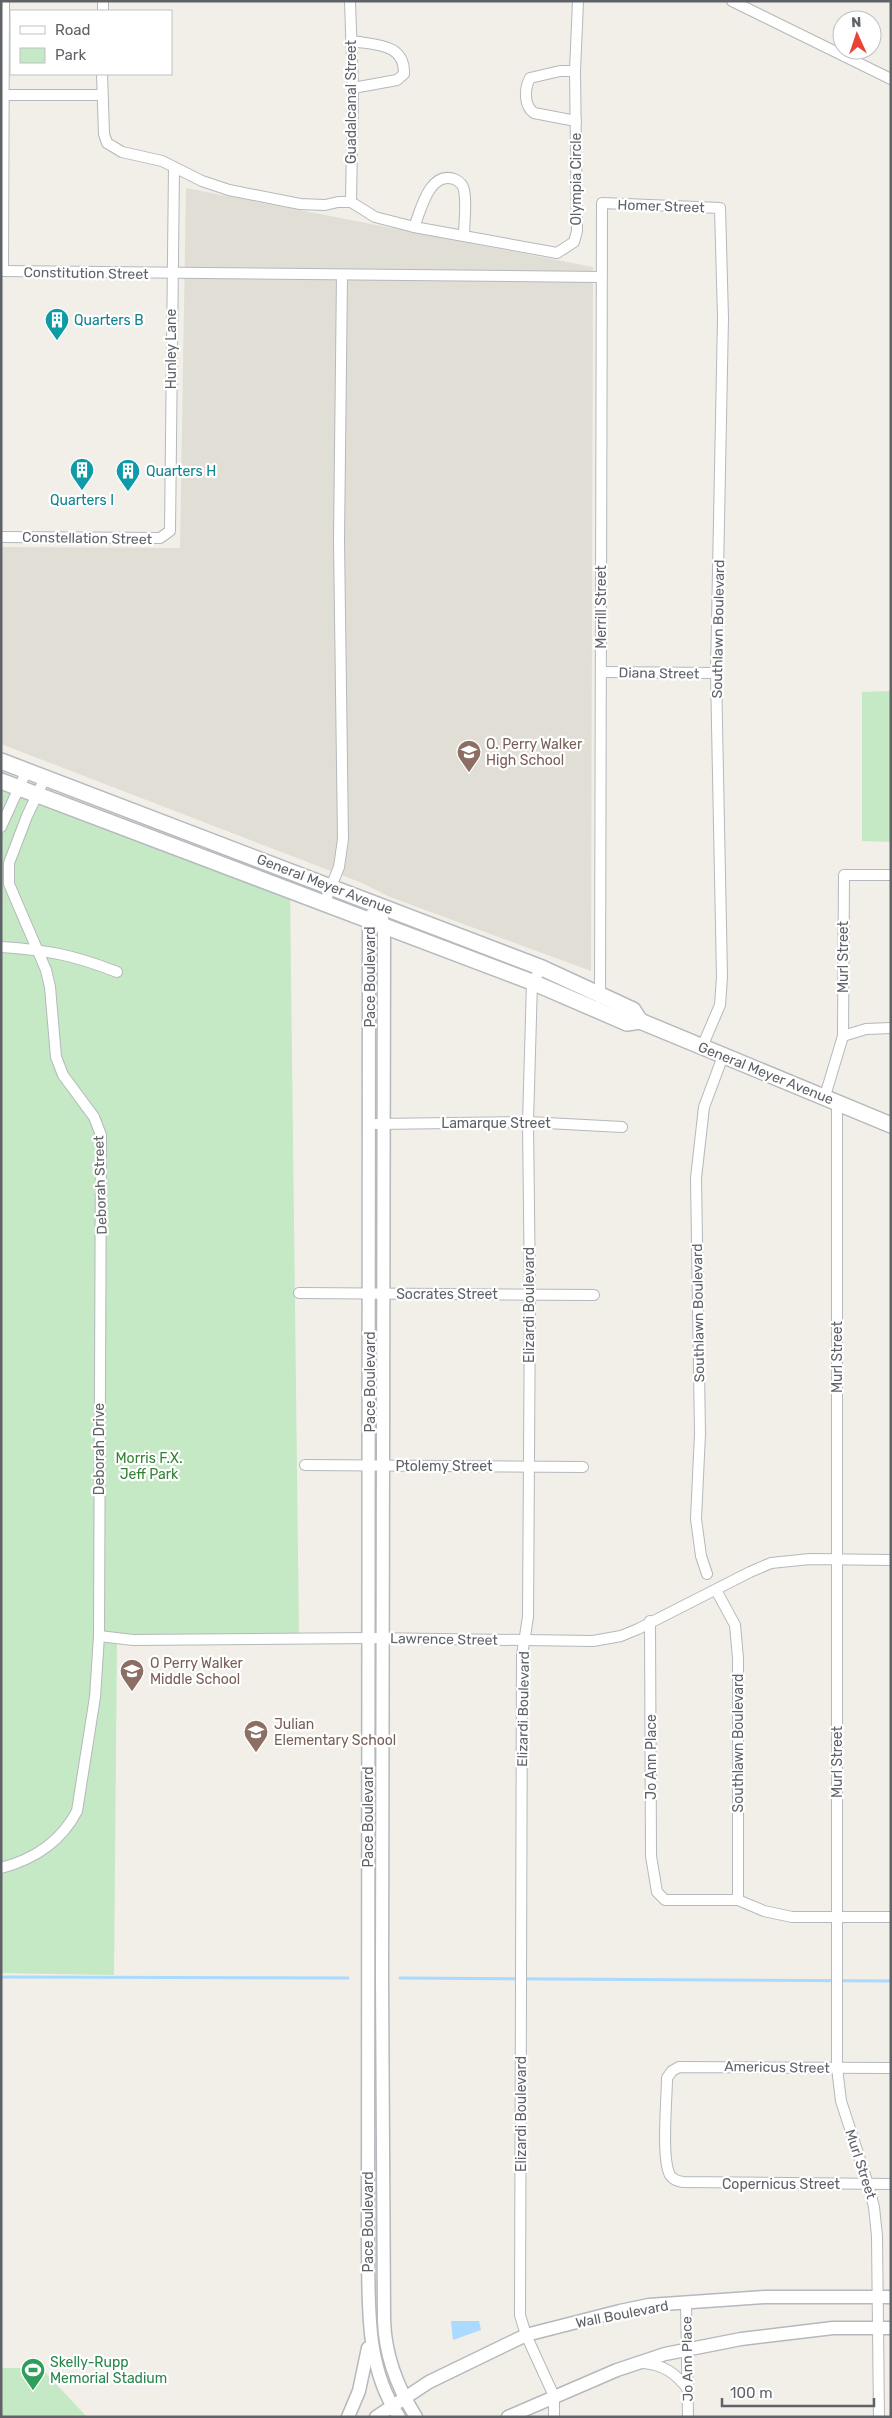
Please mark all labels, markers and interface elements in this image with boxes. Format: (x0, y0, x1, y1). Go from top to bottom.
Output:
legend (10, 10, 172, 75)
north arrow (832, 10, 882, 60)
text: N (851, 14, 862, 31)
text: Road (55, 21, 91, 39)
street label: Guadalcanal Street (343, 39, 360, 164)
text: Park (55, 46, 86, 64)
street label: Olympia Circle (568, 132, 585, 225)
street label: Homer Street (617, 196, 705, 217)
street label: Constitution Street (23, 264, 149, 283)
building icon: Quarters B (44, 307, 70, 341)
street label: Hunley Lane (163, 309, 180, 389)
place label: Quarters B (74, 312, 144, 329)
building icon: Quarters I (69, 457, 95, 491)
building icon: Quarters H (115, 458, 141, 492)
place label: Quarters H (146, 463, 216, 480)
place label: Quarters I (50, 492, 114, 509)
street label: Constellation Street (22, 529, 153, 548)
street label: Southlawn Boulevard (709, 559, 728, 699)
street label: Merrill Street (593, 565, 610, 649)
street label: Diana Street (618, 664, 700, 683)
place label: O. Perry Walker High School (486, 736, 583, 769)
school or university icon: O. Perry Walker High School (456, 739, 482, 773)
street label: General Meyer Avenue (254, 851, 395, 918)
street label: Murl Street (835, 920, 852, 993)
street label: Pace Boulevard (362, 926, 379, 1028)
street label: General Meyer Avenue (696, 1039, 836, 1108)
street label: Lamarque Street (441, 1115, 551, 1132)
street label: Deborah Street (90, 1135, 111, 1235)
street label: Southlawn Boulevard (689, 1243, 708, 1383)
street label: Elizardi Boulevard (521, 1247, 538, 1363)
street label: Socrates Street (396, 1286, 498, 1303)
street label: Murl Street (829, 1320, 846, 1393)
street label: Pace Boulevard (362, 1331, 379, 1433)
street label: Deborah Drive (91, 1403, 108, 1495)
park label: Morris F.X. Jeff Park (115, 1450, 183, 1483)
street label: Ptolemy Street (395, 1458, 493, 1475)
street label: Lawrence Street (390, 1630, 499, 1649)
street label: Elizardi Boulevard (514, 1651, 533, 1767)
place label: O Perry Walker Middle School (150, 1655, 244, 1688)
school or university icon: O Perry Walker Middle School (119, 1658, 145, 1692)
street label: Southlawn Boulevard (730, 1674, 747, 1812)
street label: Jo Ann Place (643, 1714, 660, 1800)
place label: Julian Elementary School (274, 1716, 396, 1749)
school or university icon: Julian Elementary School (243, 1719, 269, 1753)
street label: Murl Street (829, 1725, 846, 1798)
street label: Pace Boulevard (360, 1766, 377, 1868)
street label: Elizardi Boulevard (513, 2056, 530, 2172)
street label: Americus Street (724, 2058, 830, 2077)
street label: Murl Street (841, 2127, 880, 2202)
street label: Pace Boulevard (360, 2171, 377, 2273)
street label: Copernicus Street (722, 2176, 840, 2193)
street label: Wall Boulevard (574, 2297, 670, 2332)
street label: Jo Ann Place (678, 2316, 697, 2402)
place label: Skelly-Rupp Memorial Stadium (50, 2354, 167, 2387)
sports icon: Skelly-Rupp Memorial Stadium (20, 2357, 46, 2391)
scale bar (722, 2376, 874, 2408)
text: 100 m (730, 2384, 772, 2402)

